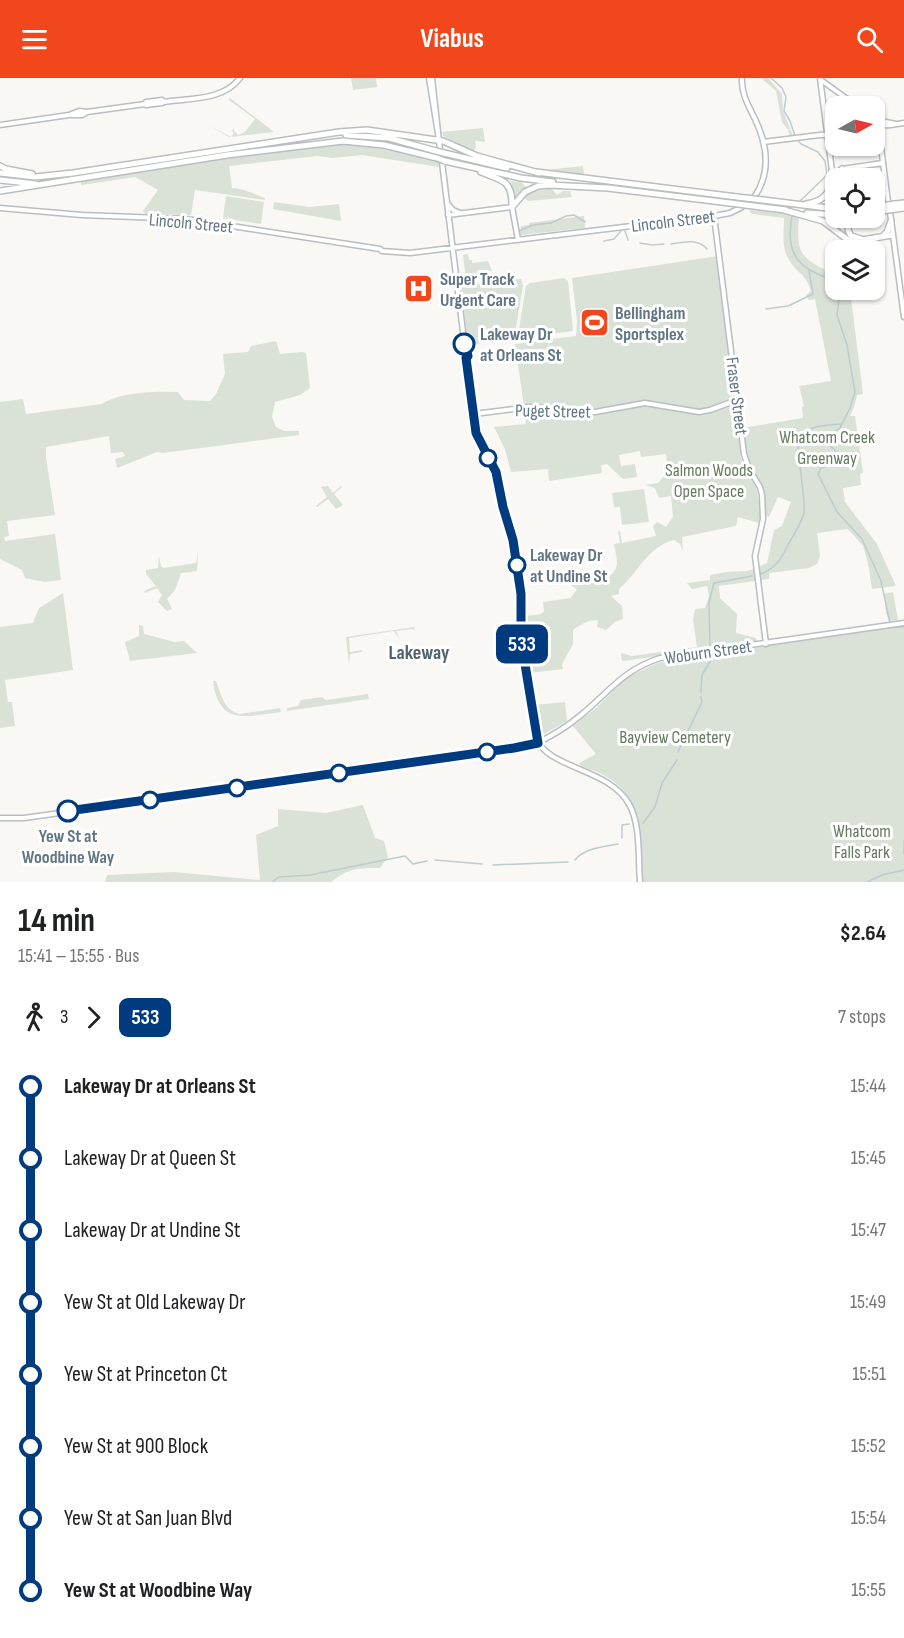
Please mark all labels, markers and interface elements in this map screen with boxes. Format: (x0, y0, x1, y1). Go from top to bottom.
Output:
icon: menu (18, 23, 51, 56)
text: Viabus (420, 23, 484, 55)
icon: search (853, 23, 886, 56)
north arrow (825, 96, 885, 156)
map controls (825, 96, 885, 300)
button: locate (825, 168, 885, 228)
street label: Lincoln Street (630, 206, 717, 237)
street label: Lincoln Street (148, 209, 234, 238)
button: layers (825, 240, 885, 300)
place label: Super Track Urgent Care (440, 269, 516, 311)
hospital icon: Super Track Urgent Care (403, 273, 435, 305)
place label: Bellingham Sportsplex (615, 303, 685, 345)
sports icon: Bellingham Sportsplex (578, 307, 610, 339)
place label: Lakeway Dr at Orleans St (480, 324, 562, 366)
marker: Lakeway Dr at Orleans St (453, 333, 475, 355)
street label: Fraser Street (721, 356, 752, 437)
street label: Puget Street (515, 400, 592, 423)
park label: Whatcom Creek Greenway (779, 427, 875, 469)
unlabelled marker (479, 449, 497, 467)
park label: Salmon Woods Open Space (665, 460, 753, 502)
place label: Lakeway Dr at Undine St (530, 545, 608, 587)
marker: Lakeway Dr at Undine St (508, 556, 526, 574)
line badge: 533 (488, 624, 556, 664)
text: 533 (508, 632, 536, 657)
street label: Woburn Street (663, 636, 753, 669)
district label: Lakeway (389, 641, 450, 665)
park label: Bayview Cemetery (619, 727, 731, 748)
unlabelled marker (478, 743, 496, 761)
unlabelled marker (330, 764, 348, 782)
unlabelled marker (228, 779, 246, 797)
unlabelled marker (141, 791, 159, 809)
marker: Yew St at Woodbine Way (57, 800, 79, 822)
park label: Whatcom Falls Park (833, 821, 891, 863)
place label: Yew St at Woodbine Way (22, 826, 115, 868)
text: 14 min (18, 901, 95, 941)
text: $2.64 (840, 920, 886, 947)
text: 15:41 – 15:55 · Bus (18, 944, 139, 968)
icon: walk (18, 1001, 51, 1034)
icon: forward (77, 1001, 110, 1034)
text: 3 (60, 1005, 68, 1029)
text: 533 (131, 1005, 159, 1030)
text: 7 stops (838, 1005, 886, 1029)
text: Lakeway Dr at Orleans St (64, 1073, 256, 1100)
text: 15:44 (850, 1074, 886, 1098)
text: Lakeway Dr at Queen St (64, 1145, 236, 1172)
text: 15:45 (851, 1146, 886, 1170)
text: Lakeway Dr at Undine St (64, 1217, 241, 1244)
text: 15:47 (851, 1218, 886, 1242)
text: Yew St at Old Lakeway Dr (64, 1289, 246, 1316)
text: 15:49 (850, 1290, 886, 1314)
text: Yew St at Princeton Ct (64, 1361, 228, 1388)
text: 15:51 (852, 1362, 886, 1386)
text: Yew St at 900 Block (64, 1433, 208, 1460)
text: 15:52 (851, 1434, 886, 1458)
text: Yew St at San Juan Blvd (64, 1505, 232, 1532)
text: 15:54 (851, 1506, 886, 1530)
text: Yew St at Woodbine Way (64, 1577, 252, 1604)
text: 15:55 (851, 1578, 886, 1602)

